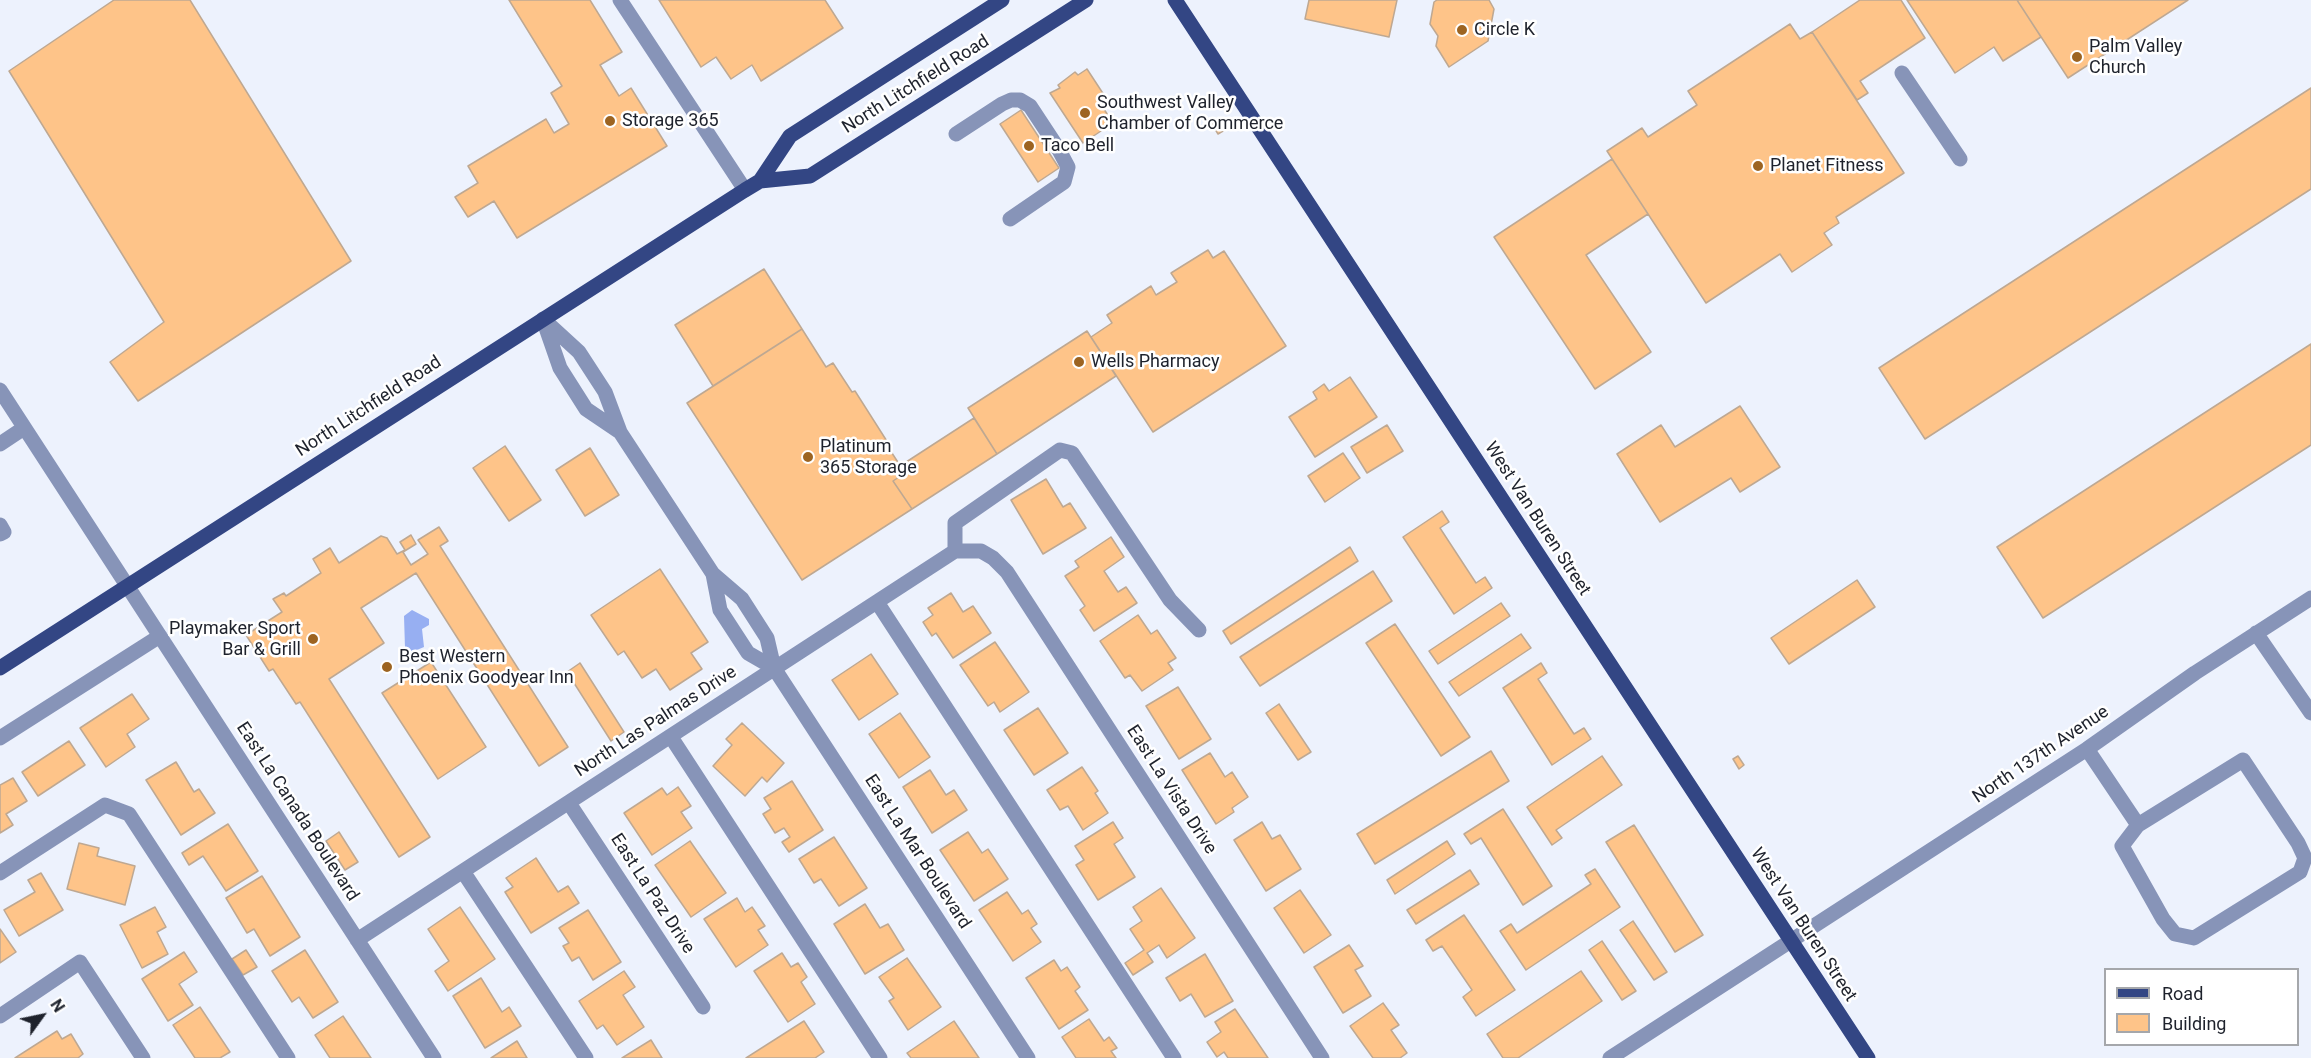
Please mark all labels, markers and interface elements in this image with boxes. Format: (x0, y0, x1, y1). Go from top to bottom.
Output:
place label: Circle K (1474, 19, 1535, 41)
marker: Circle K (1455, 23, 1469, 37)
street label: North Litchfield Road (839, 31, 993, 139)
place label: Palm Valley Church (2089, 36, 2182, 78)
marker: Palm Valley Church (2070, 50, 2084, 64)
place label: Southwest Valley Chamber of Commerce (1097, 92, 1283, 134)
marker: Southwest Valley Chamber of Commerce (1078, 106, 1092, 120)
place label: Storage 365 (622, 110, 719, 132)
marker: Storage 365 (603, 114, 617, 128)
place label: Taco Bell (1041, 135, 1114, 157)
marker: Taco Bell (1022, 139, 1036, 153)
place label: Planet Fitness (1770, 155, 1884, 177)
marker: Planet Fitness (1751, 159, 1765, 173)
place label: Wells Pharmacy (1091, 351, 1219, 373)
street label: North Litchfield Road (292, 352, 446, 462)
marker: Wells Pharmacy (1072, 355, 1086, 369)
place label: Platinum 365 Storage (820, 436, 917, 478)
street label: West Van Buren Street (1479, 438, 1595, 600)
marker: Platinum 365 Storage (801, 450, 815, 464)
place label: Playmaker Sport Bar & Grill (169, 618, 301, 660)
marker: Playmaker Sport Bar & Grill (306, 632, 320, 646)
place label: Best Western Phoenix Goodyear Inn (399, 646, 574, 688)
marker: Best Western Phoenix Goodyear Inn (380, 660, 394, 674)
street label: North Las Palmas Drive (571, 662, 741, 782)
street label: North 137th Avenue (1969, 701, 2113, 809)
street label: East La Canada Boulevard (231, 719, 363, 905)
street label: East La Vista Drive (1121, 722, 1221, 858)
street label: East La Mar Boulevard (859, 771, 975, 933)
street label: East La Paz Drive (605, 830, 699, 958)
street label: West Van Buren Street (1745, 844, 1861, 1006)
legend (2104, 968, 2299, 1046)
text: Road (2162, 983, 2203, 1004)
north arrow (12, 986, 72, 1046)
text: N (46, 996, 69, 1016)
text: Building (2162, 1013, 2226, 1034)

